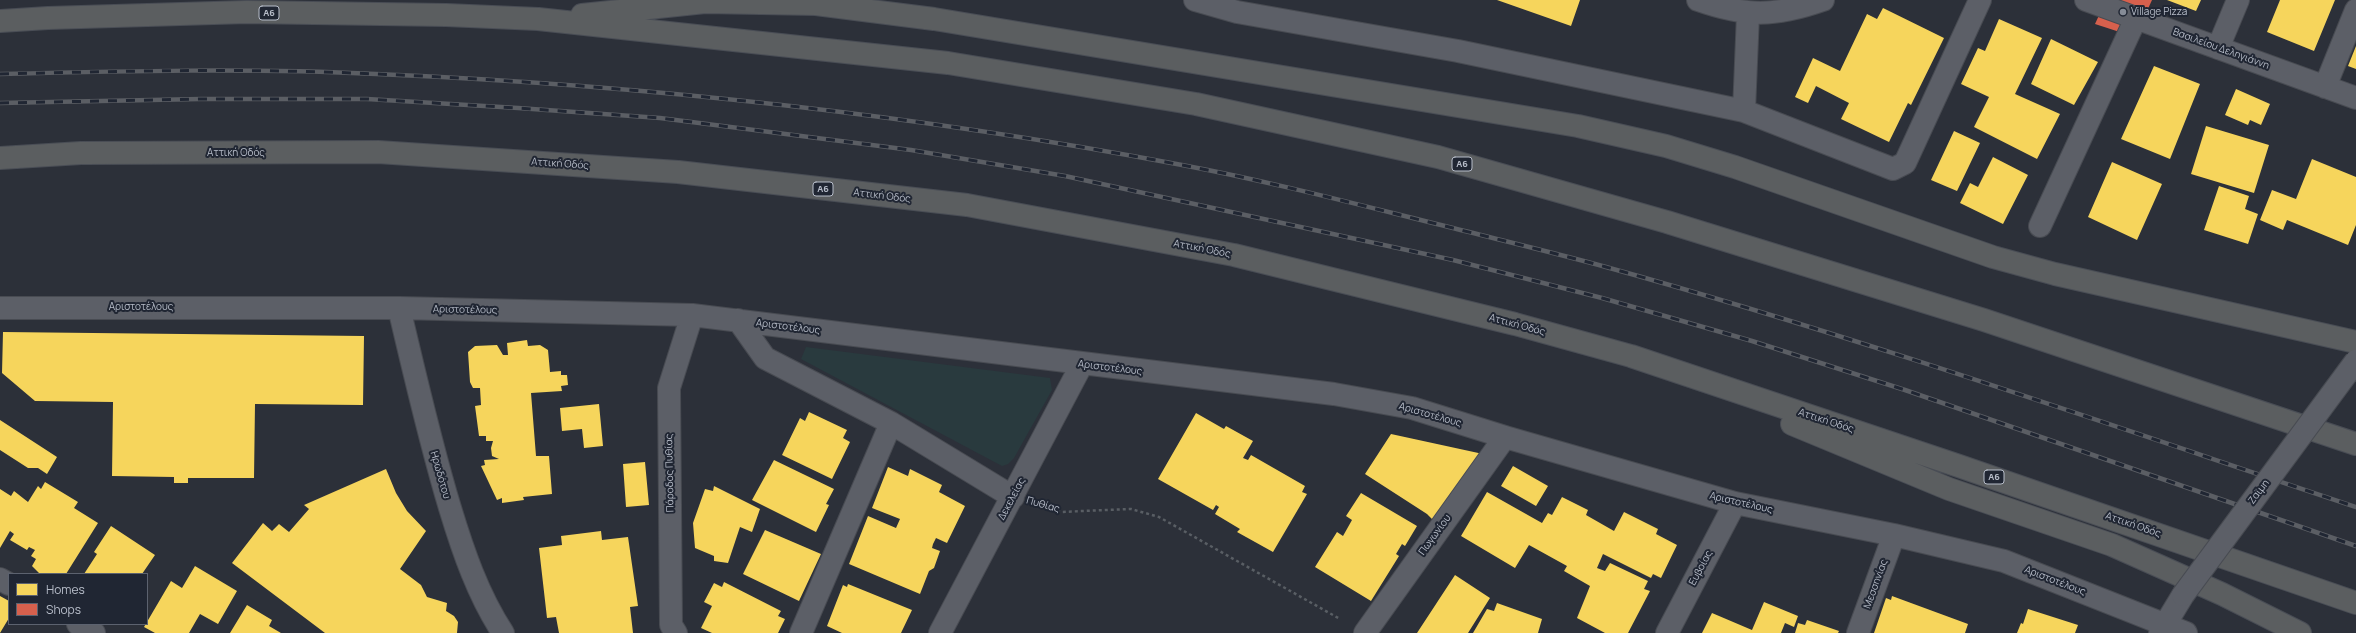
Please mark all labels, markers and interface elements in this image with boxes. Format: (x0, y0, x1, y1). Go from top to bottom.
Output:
road number: Α6 (259, 6, 279, 20)
place label: Village Pizza (2131, 6, 2187, 18)
marker: Village Pizza (2118, 7, 2128, 17)
street label: Βασιλείου Δεληγιάννη (2171, 26, 2271, 72)
street label: Αττική Οδός (207, 147, 265, 159)
street label: Αττική Οδός (531, 156, 589, 172)
road number: Α6 (1452, 157, 1472, 171)
road number: Α6 (813, 182, 833, 196)
street label: Αττική Οδός (853, 187, 911, 205)
street label: Αττική Οδός (1173, 238, 1231, 260)
street label: Αριστοτέλους (109, 301, 173, 313)
street label: Αριστοτέλους (433, 303, 497, 317)
street label: Αττική Οδός (1488, 312, 1546, 338)
street label: Αριστοτέλους (755, 317, 821, 337)
street label: Αριστοτέλους (1077, 358, 1143, 378)
street label: Αριστοτέλους (1397, 400, 1463, 430)
street label: Αττική Οδός (1797, 406, 1855, 436)
street label: Πάροδος Πυθίας (663, 434, 677, 512)
street label: Ηρωδότου (427, 450, 453, 500)
road number: Α6 (1984, 470, 2004, 484)
street label: Δεκελείας (996, 476, 1028, 522)
street label: Ζαϊμη (2246, 477, 2272, 507)
street label: Αριστοτέλους (1708, 490, 1774, 516)
street label: Πυθίας (1025, 495, 1061, 515)
street label: Αττική Οδός (2104, 510, 2162, 540)
street label: Πωγωνίου (1416, 512, 1454, 558)
street label: Ευβοίας (1687, 548, 1715, 588)
street label: Μεσσηνίας (1862, 558, 1890, 610)
street label: Αριστοτέλους (2023, 564, 2087, 598)
legend (8, 573, 148, 625)
text: Homes (46, 581, 85, 598)
text: Shops (46, 601, 81, 618)

